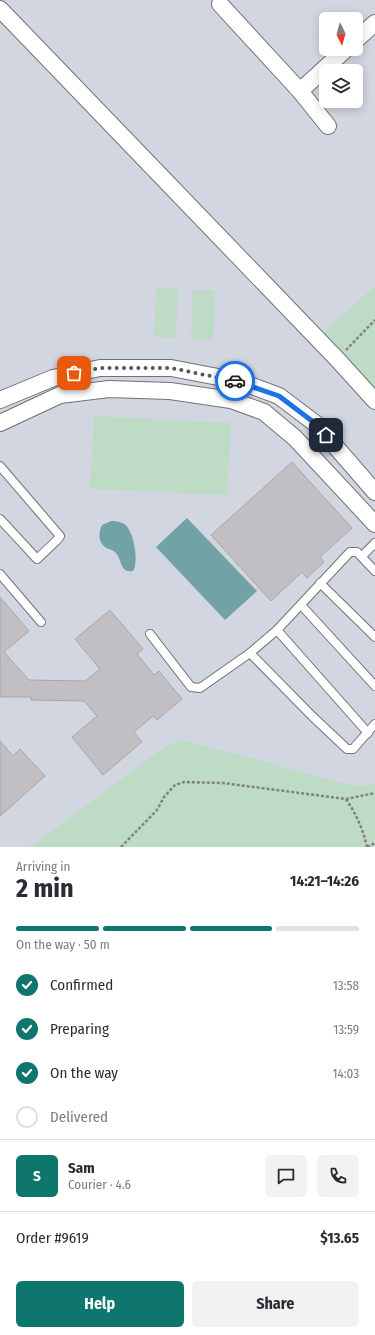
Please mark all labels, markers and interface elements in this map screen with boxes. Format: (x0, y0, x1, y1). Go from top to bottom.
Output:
north arrow (319, 12, 363, 56)
map controls (319, 12, 363, 108)
button: layers (319, 64, 363, 108)
pin (57, 356, 91, 390)
courier (215, 361, 255, 401)
icon: bag (63, 362, 85, 384)
icon: car (224, 370, 246, 392)
pin (309, 418, 343, 452)
icon: home (315, 424, 337, 446)
text: Arriving in (16, 859, 70, 874)
text: 14:21–14:26 (290, 872, 359, 890)
text: 2 min (16, 873, 74, 904)
text: On the way · 50 m (16, 937, 110, 952)
icon: check (16, 974, 38, 996)
text: Confirmed (50, 976, 113, 994)
text: 13:58 (333, 978, 359, 993)
icon: check (16, 1018, 38, 1040)
text: Preparing (50, 1020, 109, 1038)
text: 13:59 (333, 1022, 359, 1037)
icon: check (16, 1062, 38, 1084)
text: On the way (50, 1064, 118, 1082)
text: 14:03 (332, 1066, 359, 1081)
text: Delivered (50, 1108, 108, 1126)
button: chat (265, 1155, 307, 1197)
button: phone (317, 1155, 359, 1197)
text: Sam (68, 1159, 95, 1177)
text: S (33, 1167, 41, 1185)
text: Courier · 4.6 (68, 1177, 131, 1192)
text: Order #9619 (16, 1229, 89, 1247)
text: $13.65 (320, 1229, 359, 1247)
button: Help (16, 1281, 184, 1327)
button: Share (192, 1281, 359, 1327)

